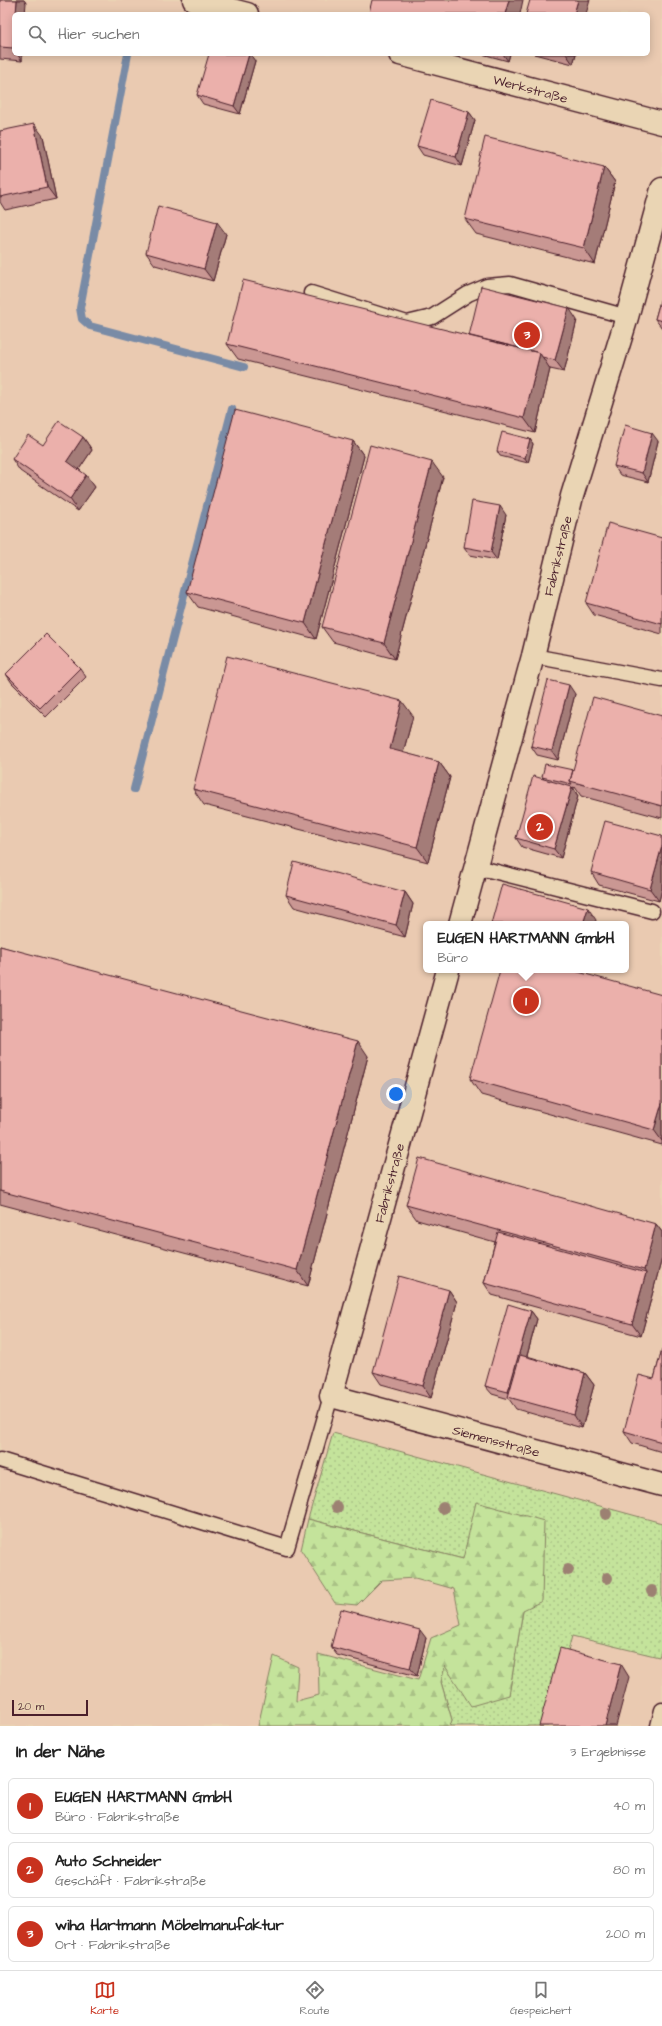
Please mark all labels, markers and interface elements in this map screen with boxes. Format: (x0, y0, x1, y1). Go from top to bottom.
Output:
search box (12, 12, 650, 56)
icon: search (26, 23, 48, 45)
text: Hier suchen (58, 24, 139, 45)
street label: Werkstraße (491, 71, 570, 108)
pin: 3 (514, 320, 540, 350)
street label: Fabrikstraße (540, 514, 577, 598)
pin: 2 (527, 812, 553, 842)
popup (423, 921, 629, 973)
text: EUGEN HARTMANN GmbH (437, 928, 615, 949)
text: Büro (437, 949, 468, 967)
pin: 1 (513, 986, 539, 1016)
your location (386, 1084, 406, 1104)
street label: Fabrikstraße (371, 1141, 409, 1225)
street label: Siemensstraße (451, 1421, 542, 1462)
scale bar (12, 1698, 88, 1717)
text: 20 m (18, 1699, 44, 1714)
text: In der Nähe (16, 1740, 105, 1764)
text: 3 Ergebnisse (570, 1743, 646, 1761)
text: EUGEN HARTMANN GmbH (55, 1787, 232, 1808)
text: 1 (29, 1797, 31, 1815)
text: 40 m (613, 1797, 645, 1815)
text: Büro · Fabrikstraße (55, 1808, 179, 1826)
text: Auto Schneider (55, 1851, 161, 1872)
text: 2 (26, 1861, 34, 1879)
text: 80 m (613, 1861, 645, 1879)
text: Geschäft · Fabrikstraße (55, 1872, 206, 1890)
text: wiha Hartmann Möbelmanufaktur (55, 1915, 284, 1936)
text: 3 (27, 1925, 33, 1943)
text: 200 m (606, 1925, 645, 1943)
text: Ort · Fabrikstraße (55, 1936, 170, 1954)
tab: Karte (90, 1979, 119, 2018)
tab: Route (300, 1979, 330, 2018)
tab: Gespeichert (510, 1979, 572, 2018)

